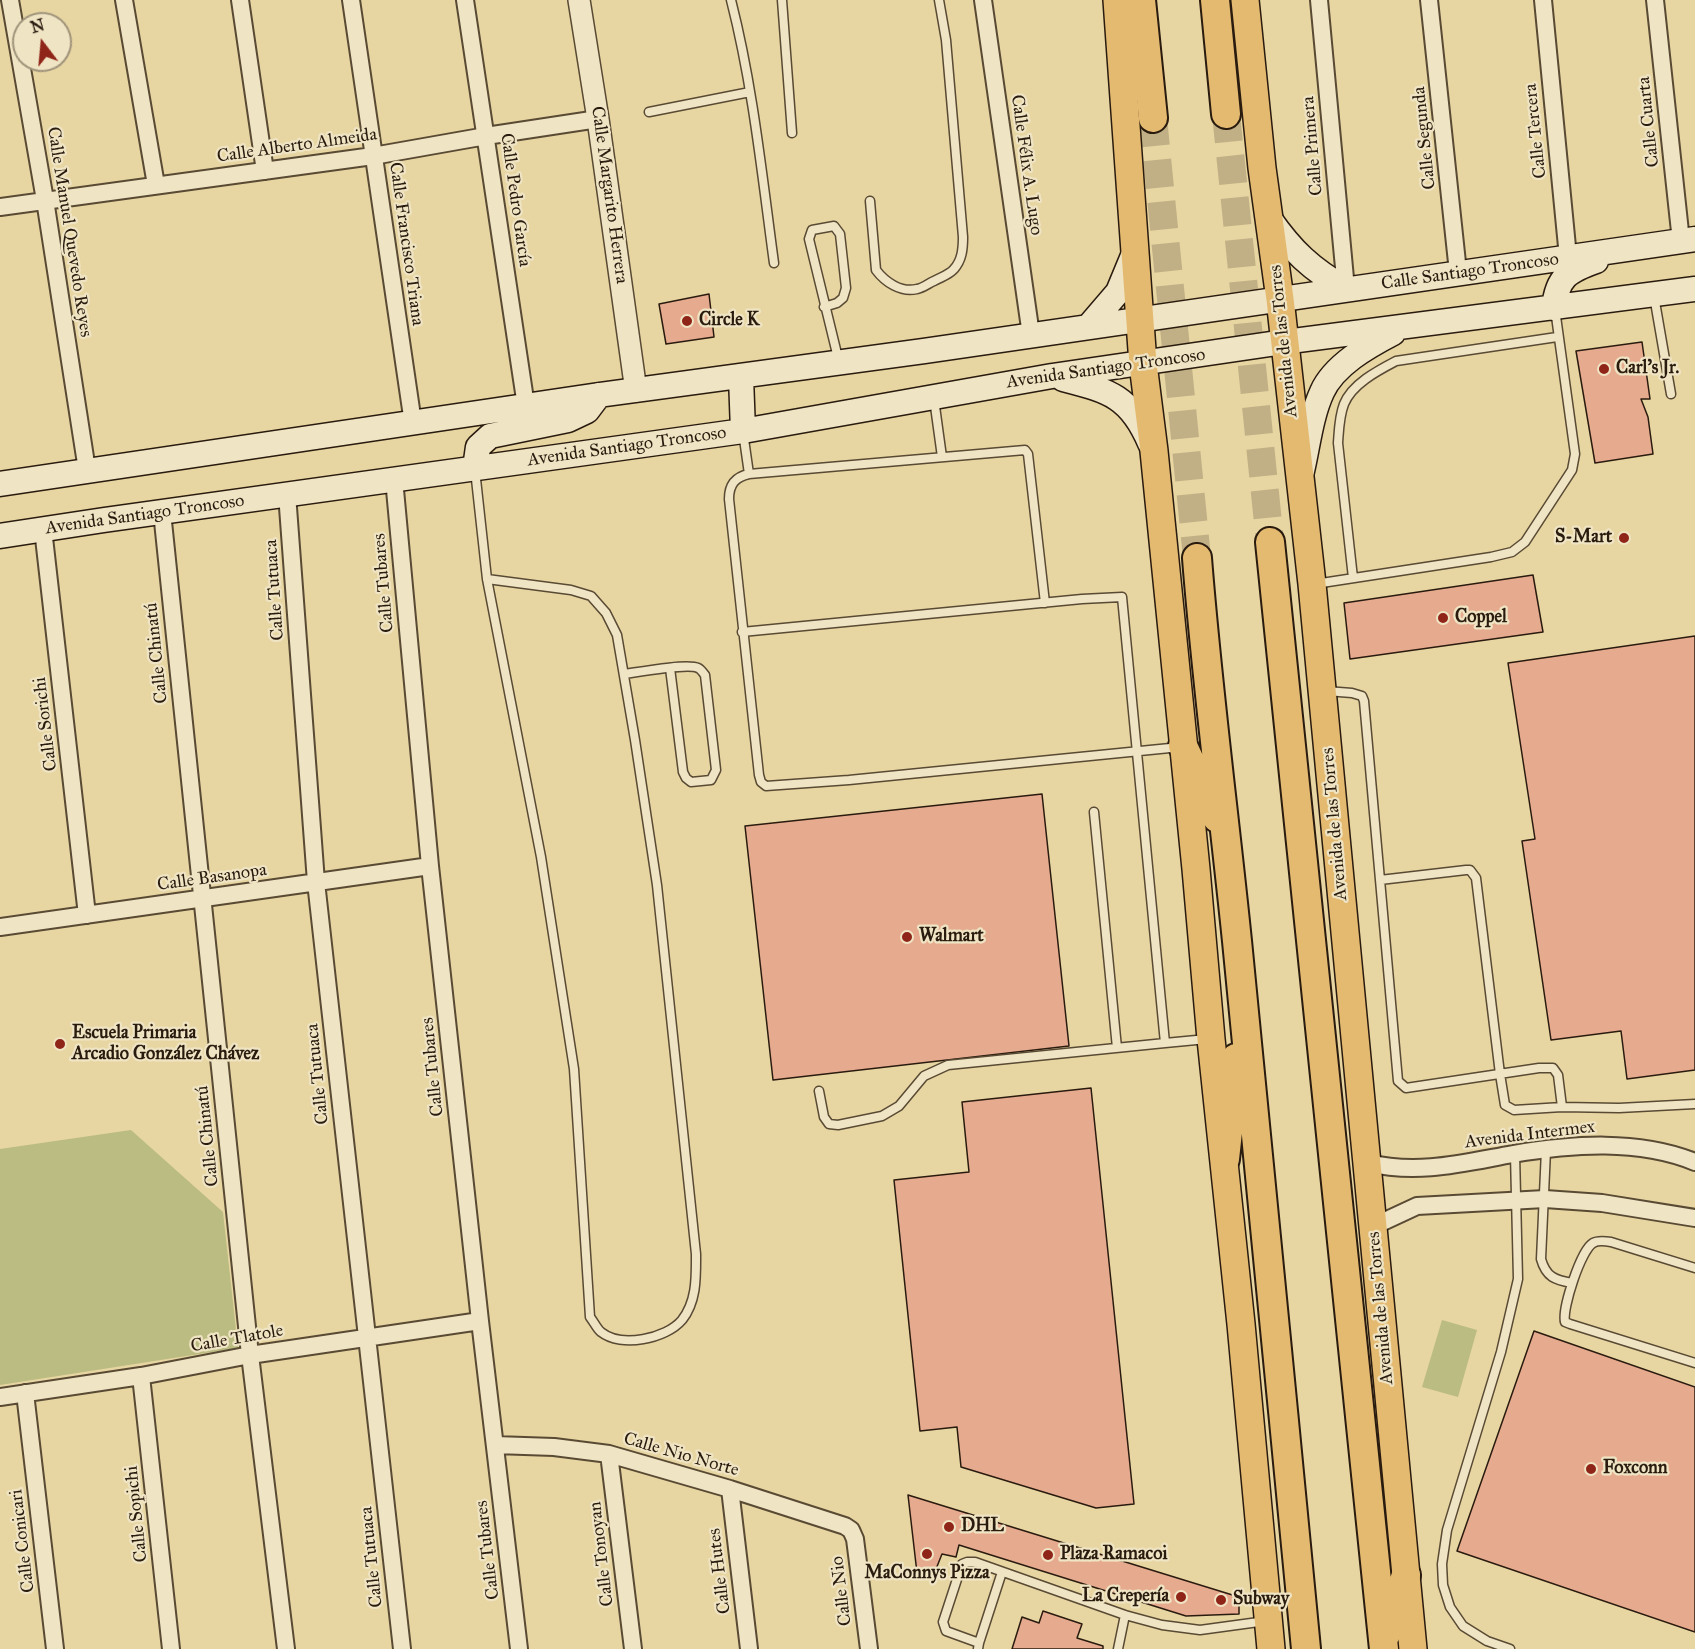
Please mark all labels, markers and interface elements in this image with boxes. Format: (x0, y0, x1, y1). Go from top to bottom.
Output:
north arrow (12, 12, 72, 72)
text: N (28, 15, 47, 37)
street label: Calle Cuarta (1633, 76, 1665, 168)
street label: Calle Tercera (1520, 82, 1552, 180)
street label: Calle Segunda (1409, 85, 1441, 191)
street label: Calle Félix A. Lugo (1005, 93, 1047, 237)
street label: Calle Primera (1298, 95, 1328, 197)
street label: Calle Margarito Herrera (586, 105, 632, 285)
street label: Calle Alberto Almeida (216, 124, 378, 168)
street label: Calle Manuel Quevedo Reyes (42, 125, 96, 339)
street label: Calle Pedro García (495, 132, 535, 268)
street label: Calle Francisco Triana (384, 161, 428, 327)
street label: Calle Santiago Troncoso (1380, 249, 1560, 295)
street label: Avenida de las Torres (1265, 264, 1303, 418)
place label: Circle K (699, 310, 759, 332)
marker: Circle K (680, 314, 694, 328)
street label: Avenida Santiago Troncoso (1005, 344, 1207, 394)
place label: Carl's Jr. (1616, 358, 1679, 380)
marker: Carl's Jr. (1597, 362, 1611, 376)
street label: Avenida Santiago Troncoso (526, 422, 728, 472)
street label: Avenida Santiago Troncoso (44, 490, 246, 540)
place label: S-Mart (1555, 527, 1612, 549)
marker: S-Mart (1617, 531, 1631, 545)
street label: Calle Tubares (369, 532, 399, 634)
street label: Calle Tutuaca (261, 539, 289, 641)
street label: Calle Chinatú (141, 601, 173, 705)
place label: Coppel (1455, 607, 1507, 629)
marker: Coppel (1436, 611, 1450, 625)
street label: Calle Sorichi (30, 676, 62, 772)
street label: Avenida de las Torres (1318, 747, 1352, 901)
street label: Calle Basanopa (156, 860, 268, 896)
place label: Walmart (919, 926, 984, 948)
marker: Walmart (900, 930, 914, 944)
street label: Calle Tubares (417, 1016, 449, 1118)
street label: Calle Tutuaca (302, 1022, 334, 1126)
place label: Escuela Primaria Arcadio González Chávez (72, 1023, 259, 1066)
marker: Escuela Primaria Arcadio González Chávez (53, 1037, 67, 1051)
street label: Calle Chinatú (192, 1084, 224, 1188)
street label: Avenida Intermex (1464, 1116, 1596, 1154)
street label: Avenida de las Torres (1364, 1231, 1398, 1385)
street label: Calle Tlatole (189, 1320, 285, 1358)
street label: Calle Nio Norte (621, 1428, 741, 1482)
place label: Foxconn (1603, 1458, 1668, 1480)
marker: Foxconn (1584, 1462, 1598, 1476)
street label: Calle Sopichi (121, 1465, 153, 1563)
street label: Calle Conicari (6, 1488, 40, 1594)
street label: Calle Tubares (471, 1499, 505, 1601)
street label: Calle Tonoyan (585, 1500, 619, 1608)
street label: Calle Tutuaca (356, 1505, 388, 1609)
place label: DHL (961, 1516, 1004, 1538)
marker: DHL (942, 1520, 956, 1534)
street label: Calle Hutes (704, 1527, 736, 1615)
place label: Plaza Ramacoi (1060, 1544, 1167, 1566)
marker: MaConnys Pizza (920, 1547, 934, 1561)
marker: Plaza Ramacoi (1041, 1548, 1055, 1562)
street label: Calle Nio (827, 1555, 857, 1627)
place label: MaConnys Pizza (864, 1563, 990, 1585)
place label: La Crepería (1082, 1586, 1169, 1608)
place label: Subway (1233, 1589, 1289, 1611)
marker: La Crepería (1174, 1590, 1188, 1604)
marker: Subway (1214, 1593, 1228, 1607)

